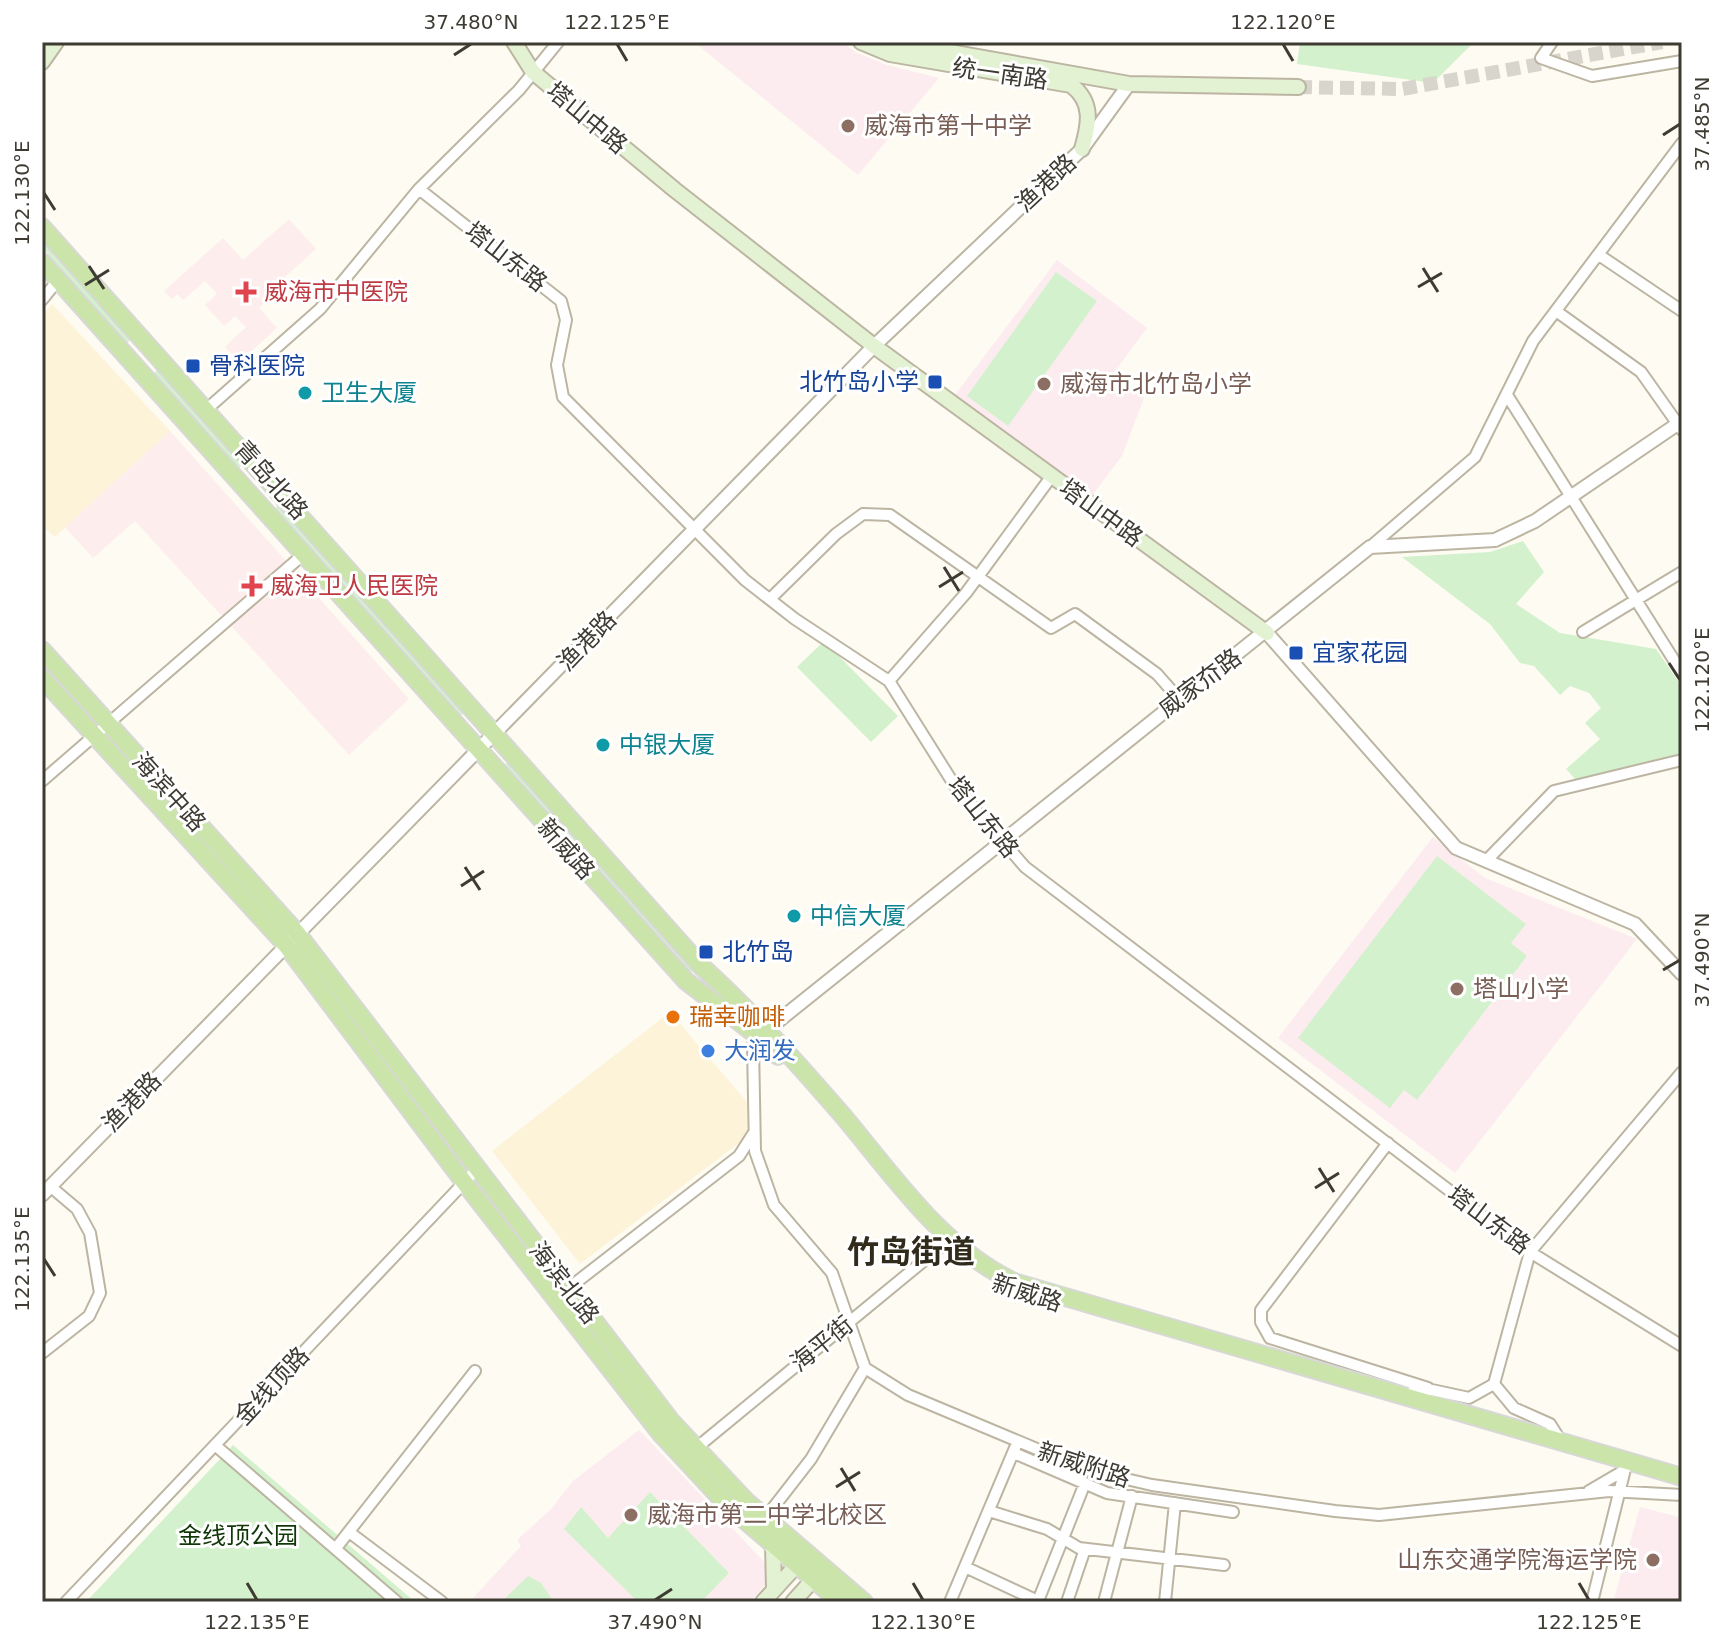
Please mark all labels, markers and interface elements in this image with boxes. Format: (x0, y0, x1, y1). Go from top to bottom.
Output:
text: 37.480°N (424, 10, 518, 34)
text: 122.125°E (564, 10, 670, 34)
text: 122.120°E (1230, 10, 1336, 34)
street label: 统一南路 (951, 53, 1049, 95)
street label: 塔山中路 (541, 76, 633, 160)
text: 37.485°N (1690, 77, 1714, 171)
place label: 威海市第十中学 (864, 112, 1032, 140)
marker: 威海市第十中学 (839, 117, 857, 135)
text: 122.130°E (10, 140, 34, 246)
street label: 渔港路 (1010, 148, 1082, 218)
street label: 塔山东路 (460, 216, 552, 298)
place label: 威海市中医院 (264, 278, 408, 306)
marker: 威海市中医院 (235, 281, 257, 303)
place label: 骨科医院 (209, 352, 305, 380)
marker: 骨科医院 (184, 357, 202, 375)
place label: 北竹岛小学 (799, 368, 919, 396)
place label: 威海市北竹岛小学 (1060, 370, 1252, 398)
marker: 北竹岛小学 (926, 373, 944, 391)
marker: 威海市北竹岛小学 (1035, 375, 1053, 393)
place label: 卫生大厦 (321, 379, 417, 407)
marker: 卫生大厦 (296, 384, 314, 402)
street label: 青岛北路 (228, 435, 314, 525)
street label: 塔山中路 (1054, 473, 1148, 553)
place label: 威海卫人民医院 (270, 572, 438, 600)
marker: 威海卫人民医院 (241, 575, 263, 597)
street label: 渔港路 (552, 605, 622, 677)
text: 122.120°E (1690, 627, 1714, 733)
place label: 宜家花园 (1312, 639, 1408, 667)
street label: 威家夼路 (1153, 643, 1247, 723)
marker: 宜家花园 (1287, 644, 1305, 662)
place label: 中银大厦 (619, 731, 715, 759)
marker: 中银大厦 (594, 736, 612, 754)
street label: 海滨中路 (126, 747, 212, 837)
street label: 塔山东路 (942, 771, 1024, 863)
street label: 新威路 (532, 813, 600, 885)
place label: 中信大厦 (810, 902, 906, 930)
marker: 中信大厦 (785, 907, 803, 925)
text: 37.490°N (1690, 913, 1714, 1007)
place label: 北竹岛 (722, 938, 794, 966)
marker: 北竹岛 (697, 943, 715, 961)
place label: 塔山小学 (1473, 975, 1569, 1003)
marker: 塔山小学 (1448, 980, 1466, 998)
place label: 瑞幸咖啡 (689, 1003, 785, 1031)
marker: 瑞幸咖啡 (664, 1008, 682, 1026)
place label: 大润发 (724, 1037, 796, 1065)
marker: 大润发 (699, 1042, 717, 1060)
street label: 渔港路 (97, 1066, 167, 1138)
street label: 塔山东路 (1442, 1180, 1536, 1260)
text: 122.135°E (10, 1206, 34, 1312)
district label: 竹岛街道 (847, 1233, 975, 1271)
street label: 海滨北路 (523, 1237, 605, 1329)
street label: 新威路 (988, 1269, 1066, 1317)
street label: 海平街 (785, 1310, 859, 1378)
street label: 金线顶路 (229, 1341, 315, 1431)
street label: 新威附路 (1034, 1437, 1134, 1493)
place label: 威海市第二中学北校区 (647, 1501, 887, 1529)
marker: 威海市第二中学北校区 (622, 1506, 640, 1524)
park label: 金线顶公园 (178, 1522, 298, 1550)
place label: 山东交通学院海运学院 (1397, 1546, 1637, 1574)
marker: 山东交通学院海运学院 (1644, 1551, 1662, 1569)
text: 122.135°E (204, 1610, 310, 1634)
text: 37.490°N (608, 1610, 702, 1634)
text: 122.130°E (870, 1610, 976, 1634)
text: 122.125°E (1536, 1610, 1642, 1634)

